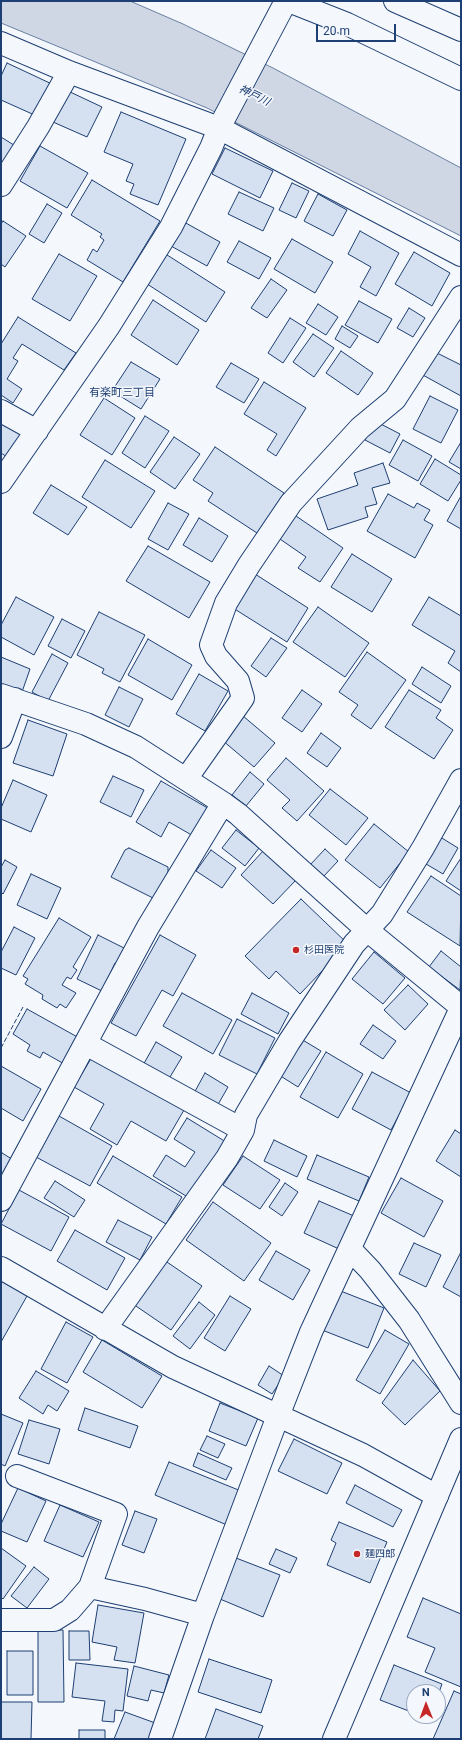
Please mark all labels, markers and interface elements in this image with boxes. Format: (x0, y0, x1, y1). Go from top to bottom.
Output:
scale bar (318, 16, 398, 42)
text: 20 m (323, 24, 350, 38)
water label: 神戸川 (236, 83, 272, 109)
district label: 有楽町三丁目 (89, 386, 155, 400)
place label: 杉田医院 (304, 944, 344, 956)
marker: 杉田医院 (291, 945, 301, 955)
place label: 麺四郎 (365, 1548, 395, 1560)
marker: 麺四郎 (352, 1549, 362, 1559)
north arrow (406, 1684, 446, 1724)
text: N (422, 1686, 430, 1699)

